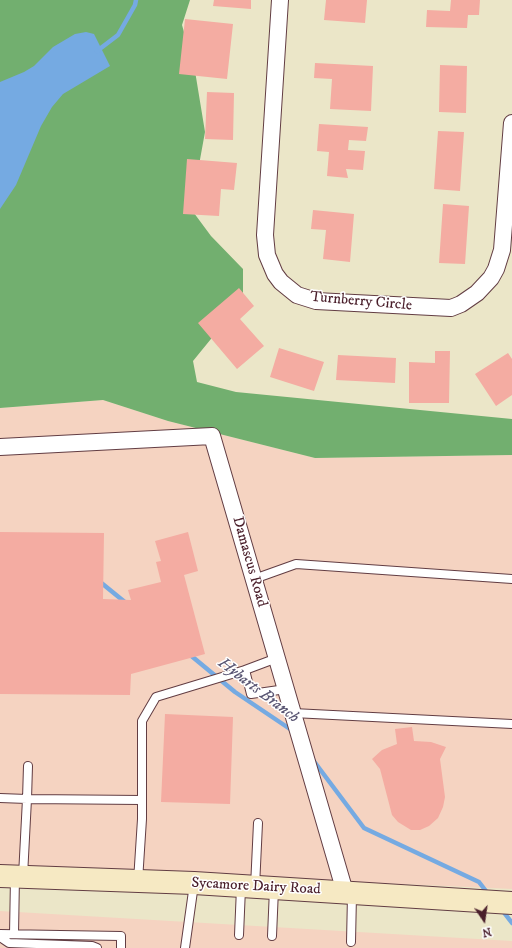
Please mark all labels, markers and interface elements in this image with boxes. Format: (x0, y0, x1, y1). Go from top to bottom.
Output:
street label: Turnberry Circle (309, 289, 413, 315)
street label: Damascus Road (228, 515, 270, 609)
water label: Hybarts Branch (214, 654, 302, 728)
street label: Sycamore Dairy Road (191, 875, 321, 899)
north arrow (464, 900, 504, 940)
text: N (481, 924, 493, 940)

